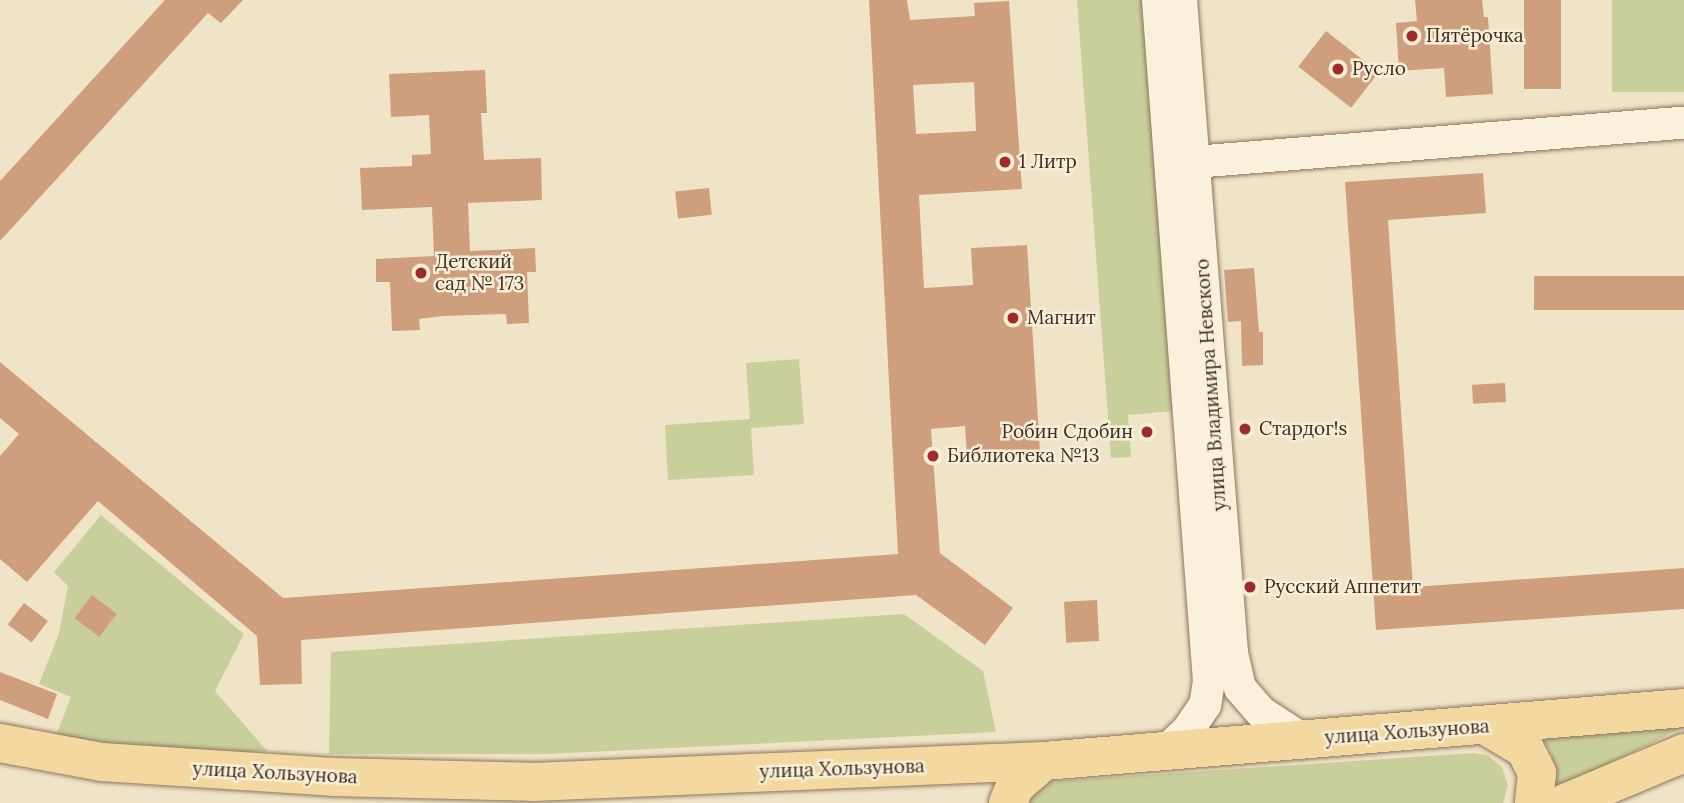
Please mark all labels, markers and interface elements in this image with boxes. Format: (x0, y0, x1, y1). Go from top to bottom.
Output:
place label: Пятёрочка (1426, 25, 1524, 47)
marker: Пятёрочка (1404, 28, 1420, 44)
place label: Русло (1352, 58, 1406, 80)
marker: Русло (1330, 61, 1346, 77)
place label: 1 Литр (1019, 151, 1077, 173)
marker: 1 Литр (997, 154, 1013, 170)
place label: Детский сад № 173 (435, 251, 524, 295)
street label: улица Владимира Невского (1191, 258, 1231, 512)
marker: Детский сад № 173 (413, 265, 429, 281)
place label: Магнит (1027, 307, 1096, 329)
marker: Магнит (1005, 310, 1021, 326)
place label: Стардог!s (1259, 418, 1347, 440)
place label: Робин Сдобин (1002, 421, 1133, 443)
marker: Стардог!s (1237, 421, 1253, 437)
marker: Робин Сдобин (1139, 424, 1155, 440)
place label: Библиотека №13 (947, 445, 1100, 467)
marker: Библиотека №13 (925, 448, 941, 464)
place label: Русский Аппетит (1264, 576, 1421, 598)
marker: Русский Аппетит (1242, 579, 1258, 595)
street label: улица Хользунова (1324, 715, 1490, 749)
street label: улица Хользунова (759, 755, 925, 783)
street label: улица Хользунова (192, 757, 358, 789)

